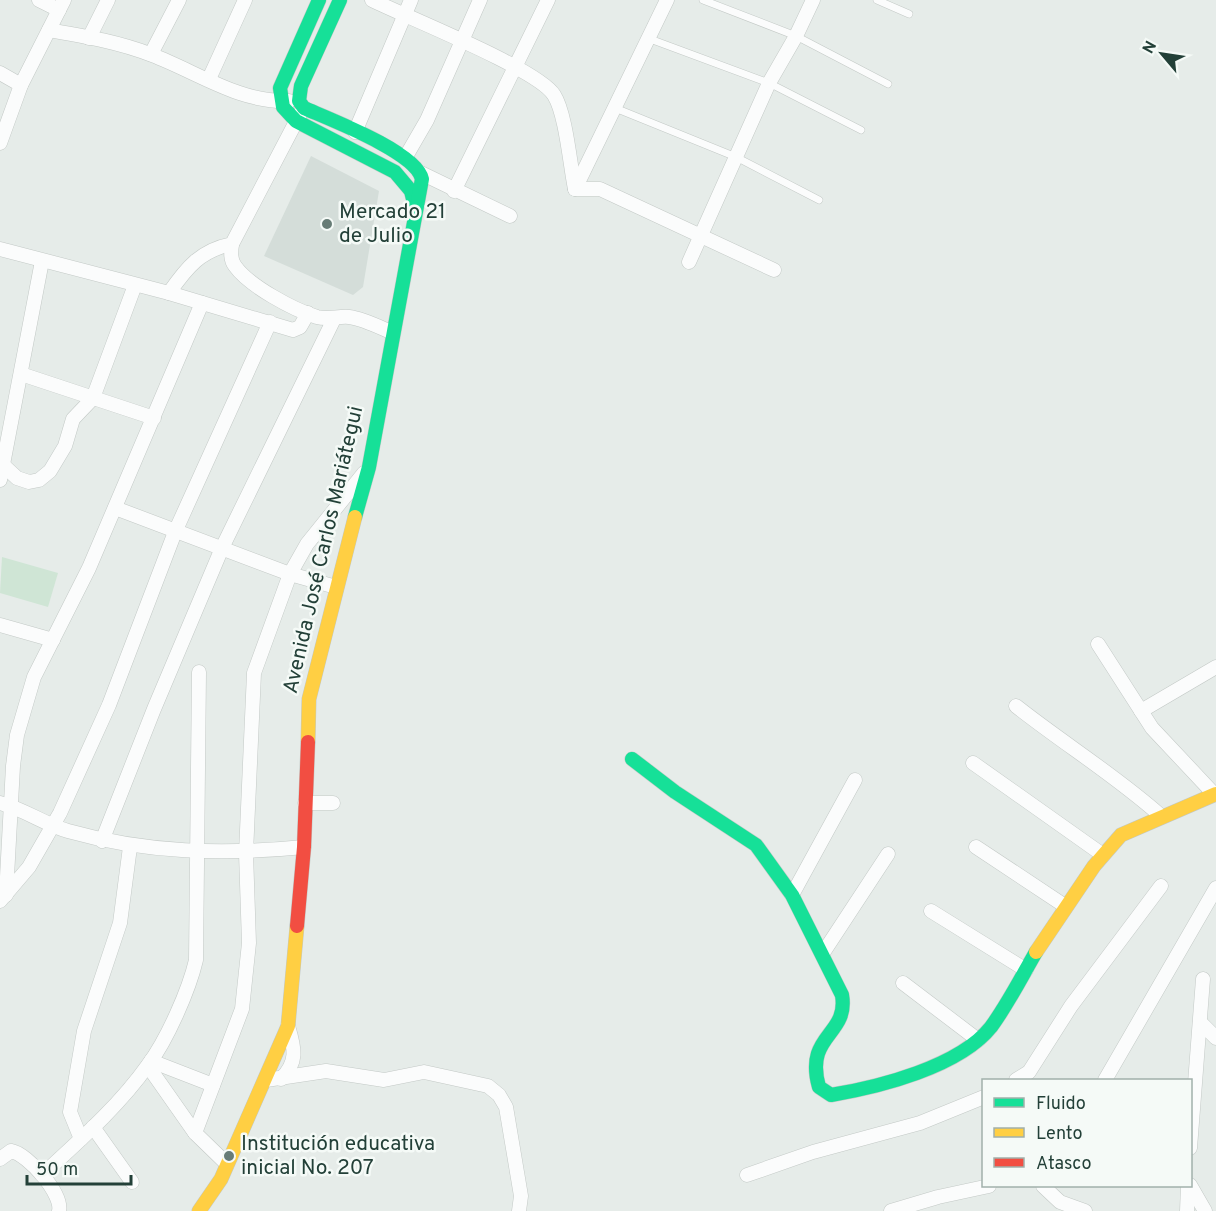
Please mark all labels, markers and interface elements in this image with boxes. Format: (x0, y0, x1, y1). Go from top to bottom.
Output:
north arrow (1132, 24, 1192, 84)
text: N (1139, 38, 1162, 58)
place label: Mercado 21 de Julio (339, 199, 446, 250)
marker: Mercado 21 de Julio (320, 217, 334, 231)
street label: Avenida José Carlos Mariátegui (278, 404, 370, 696)
legend (982, 1079, 1192, 1187)
text: Fluido (1036, 1093, 1086, 1116)
text: Lento (1036, 1123, 1082, 1146)
place label: Institución educativa inicial No. 207 (241, 1131, 435, 1182)
scale bar (27, 1148, 130, 1186)
marker: Institución educativa inicial No. 207 (222, 1149, 236, 1163)
text: Atasco (1036, 1153, 1092, 1176)
text: 50 m (36, 1159, 78, 1182)

